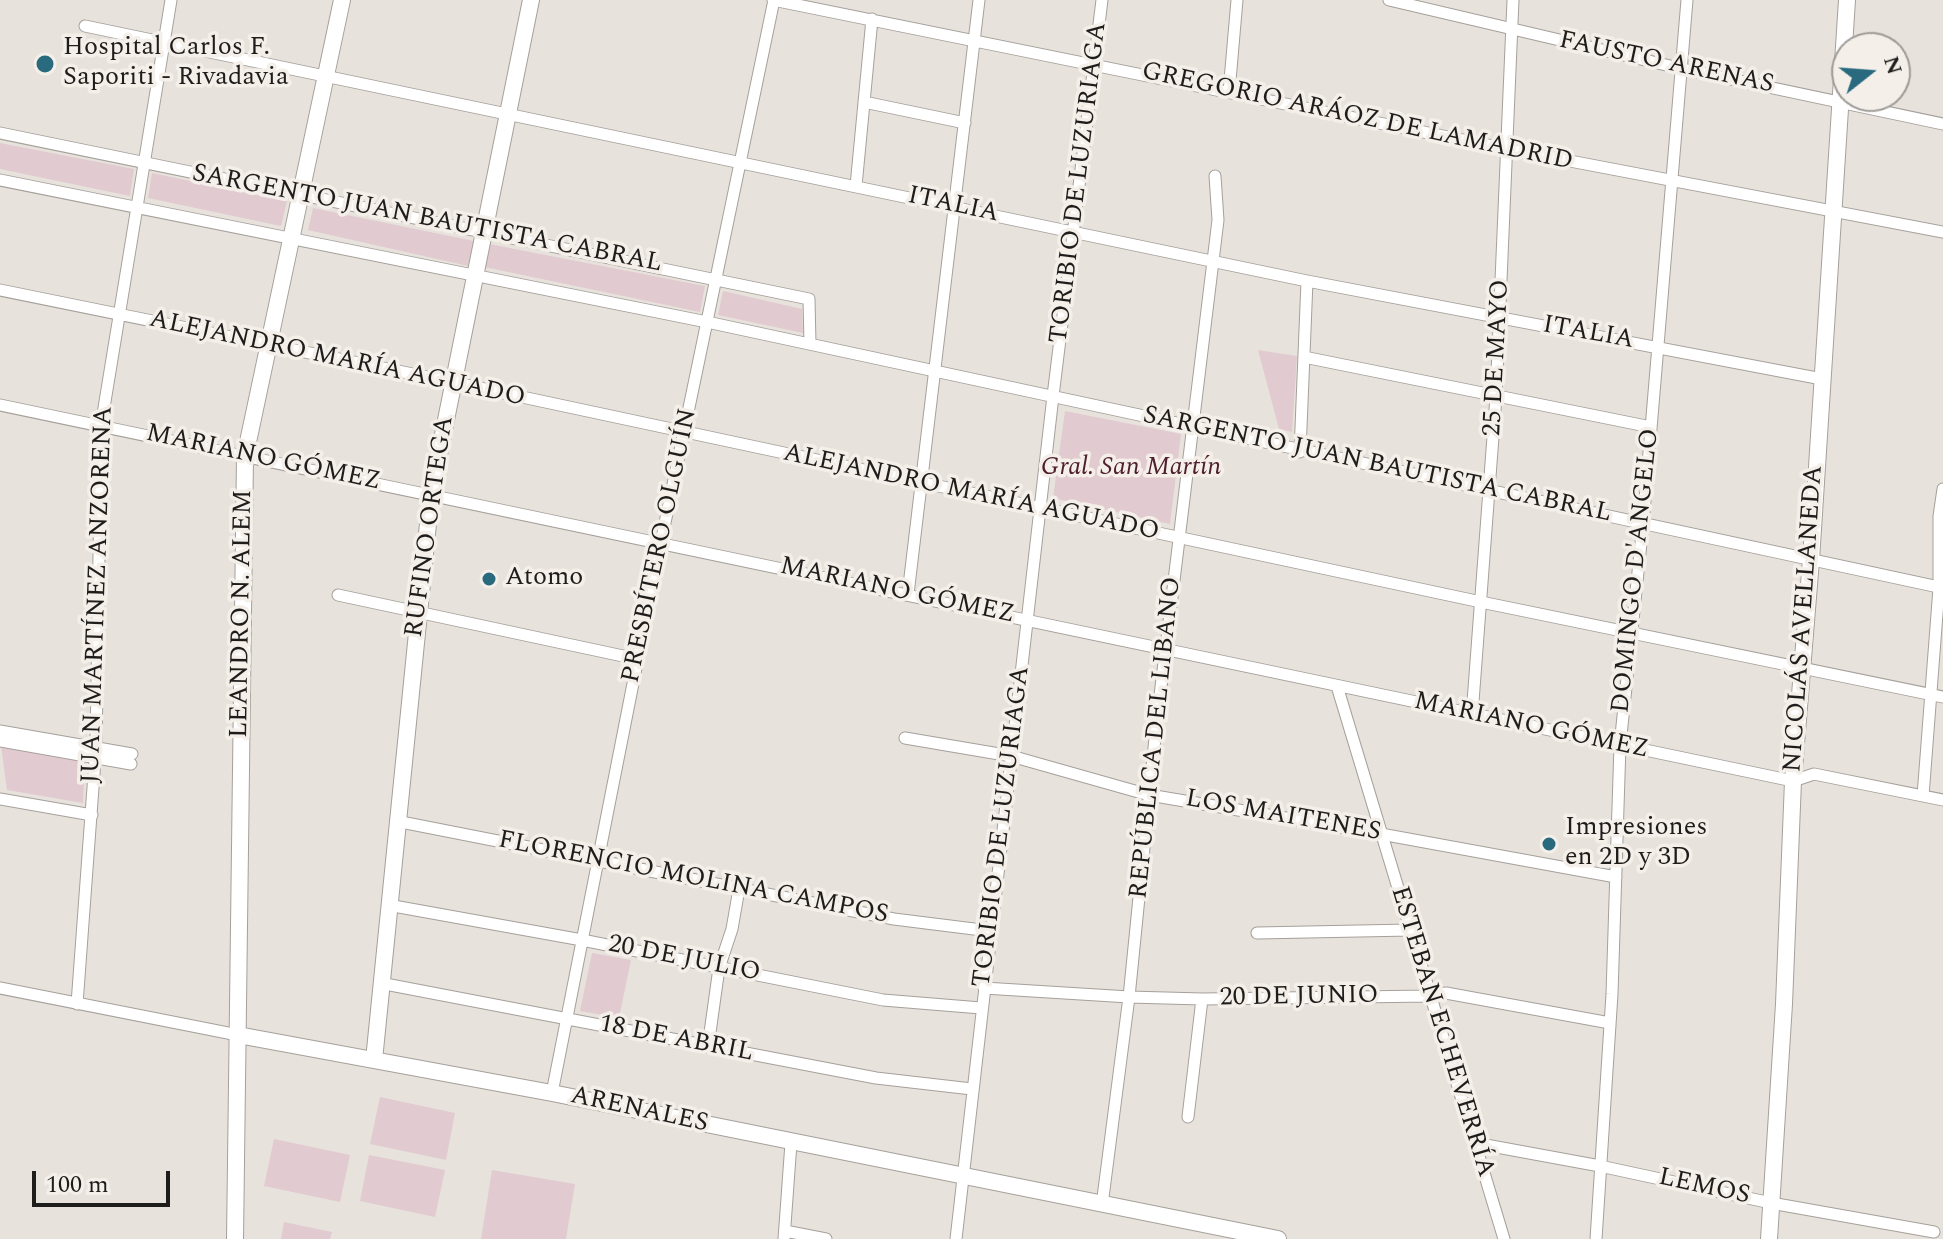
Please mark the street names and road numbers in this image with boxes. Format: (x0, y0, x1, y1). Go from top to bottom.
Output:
street label: TORIBIO DE LUZURIAGA (1045, 21, 1115, 345)
street label: FAUSTO ARENAS (1556, 26, 1776, 102)
street label: GREGORIO ARÁOZ DE LAMADRID (1139, 57, 1575, 179)
street label: SARGENTO JUAN BAUTISTA CABRAL (189, 159, 665, 281)
street label: ITALIA (905, 181, 1001, 231)
street label: 25 DE MAYO (1478, 279, 1518, 437)
street label: ALEJANDRO MARÍA AGUADO (146, 305, 528, 415)
street label: ITALIA (1540, 311, 1636, 357)
street label: SARGENTO JUAN BAUTISTA CABRAL (1140, 401, 1614, 531)
street label: JUAN MARTÍNEZ ANZORENA (77, 406, 121, 784)
street label: PRESBÍTERO OLGUÍN (617, 406, 705, 686)
street label: RUFINO ORTEGA (400, 414, 462, 640)
street label: MARIANO GÓMEZ (143, 419, 383, 499)
street label: DOMINGO D'ANGELO (1607, 427, 1667, 715)
street label: ALEJANDRO MARÍA AGUADO (780, 439, 1162, 549)
street label: NICOLÁS AVELLANEDA (1779, 464, 1831, 774)
street label: LEANDRO N. ALEM (225, 489, 261, 739)
street label: MARIANO GÓMEZ (777, 552, 1017, 632)
street label: REPÚBLICA DEL LIBANO (1125, 576, 1189, 900)
street label: TORIBIO DE LUZURIAGA (968, 665, 1038, 989)
street label: MARIANO GÓMEZ (1411, 687, 1651, 767)
street label: LOS MAITENES (1183, 784, 1383, 850)
street label: FLORENCIO MOLINA CAMPOS (495, 826, 891, 932)
street label: ESTEBAN ECHEVERRÍA (1382, 883, 1500, 1181)
street label: 20 DE JULIO (605, 930, 763, 990)
street label: 20 DE JUNIO (1219, 981, 1379, 1015)
street label: 18 DE ABRIL (596, 1010, 756, 1070)
street label: ARENALES (567, 1081, 711, 1141)
street label: LEMOS (1655, 1163, 1753, 1213)

